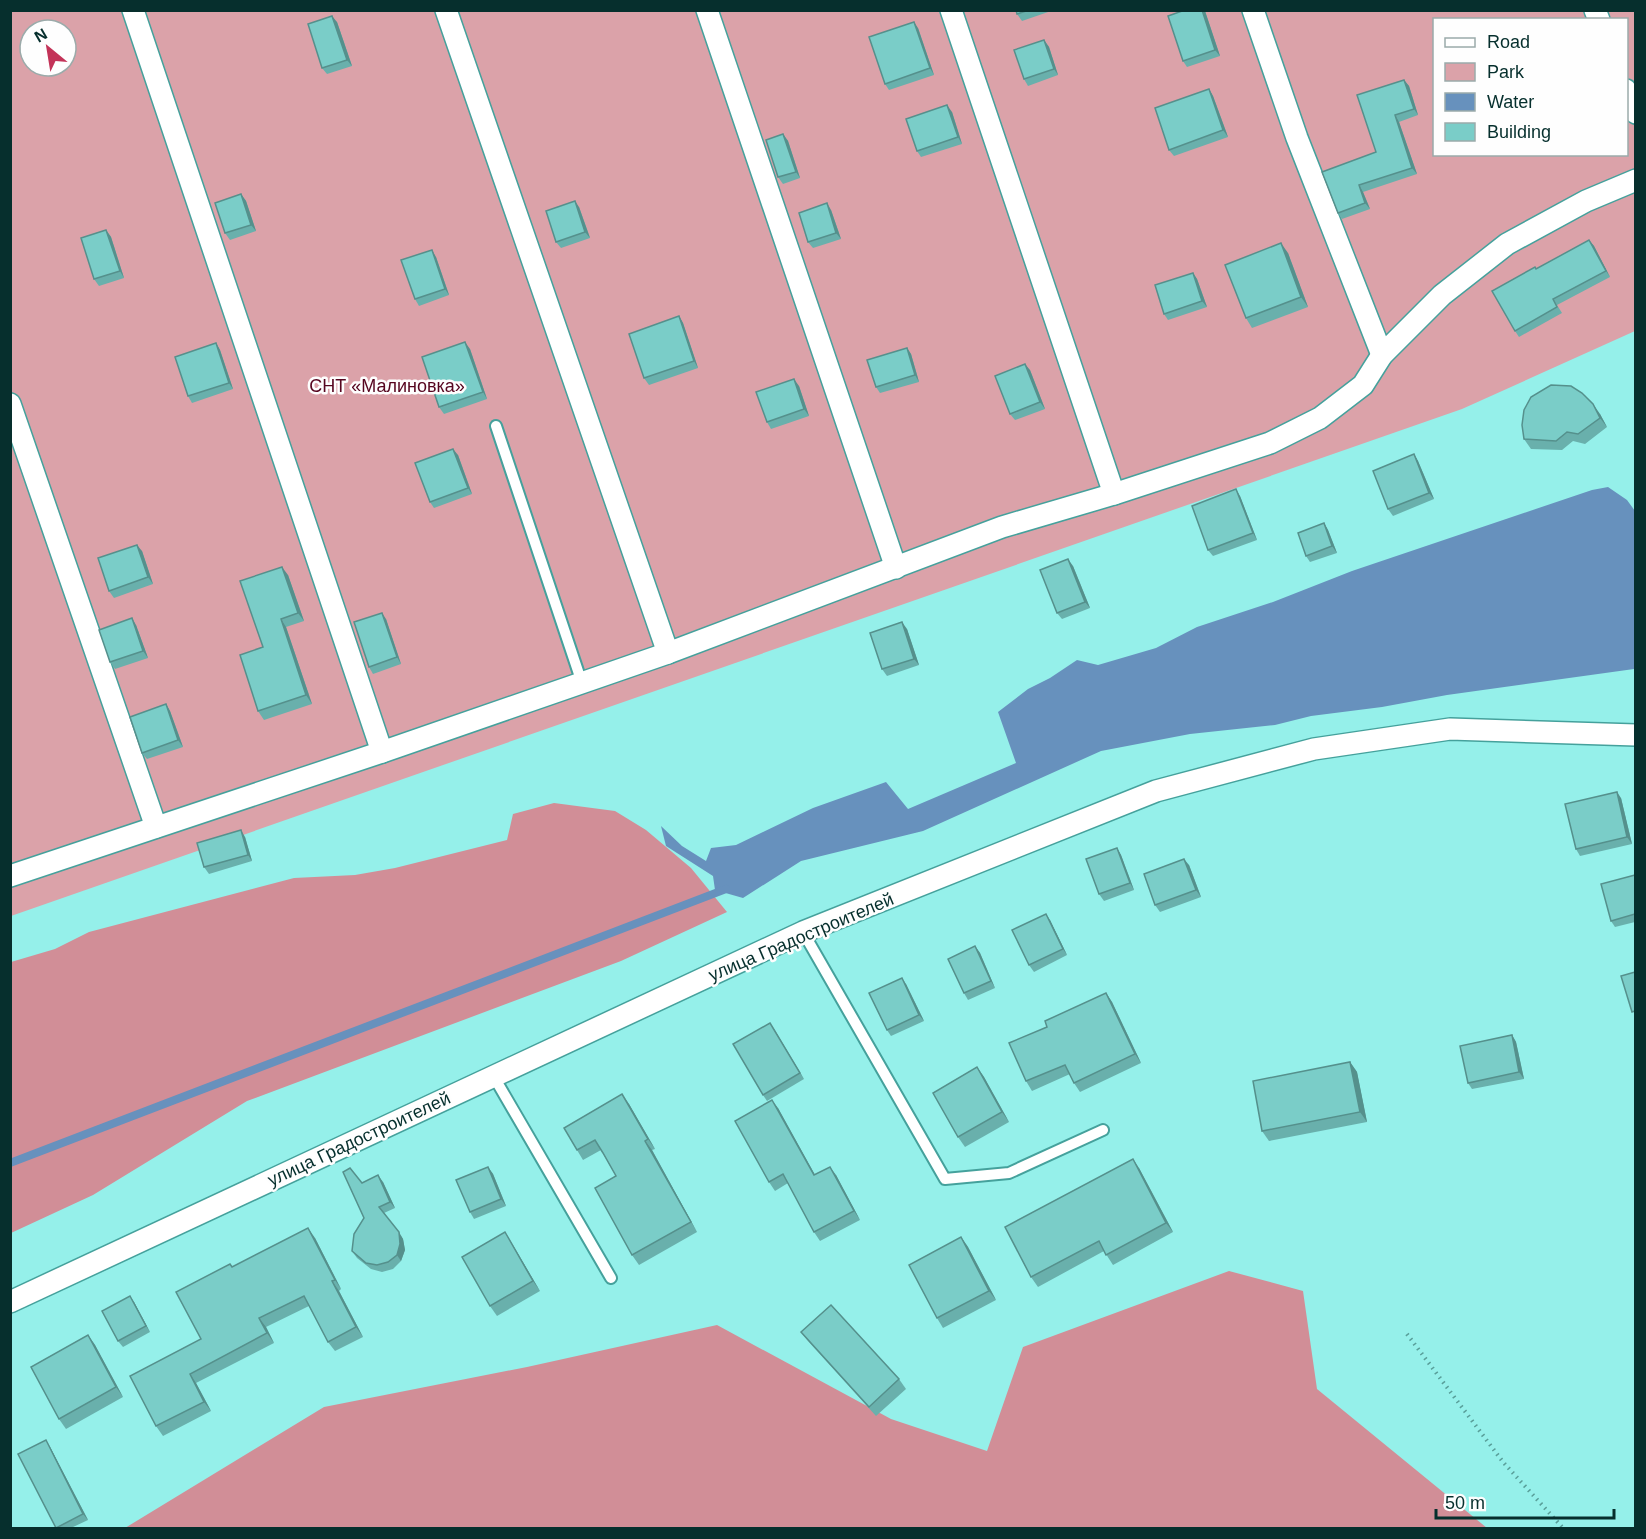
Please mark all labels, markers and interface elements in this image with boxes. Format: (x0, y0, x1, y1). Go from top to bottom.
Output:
north arrow (18, 18, 78, 78)
legend (1433, 18, 1628, 156)
text: N (31, 25, 50, 46)
text: Road (1487, 32, 1530, 52)
text: Park (1487, 62, 1525, 82)
text: Water (1487, 92, 1534, 112)
text: Building (1487, 122, 1551, 142)
park label: СНТ «Малиновка» (309, 376, 465, 396)
street label: улица Градостроителей (705, 889, 897, 985)
street label: улица Градостроителей (265, 1088, 453, 1190)
scale bar (1436, 1482, 1614, 1520)
text: 50 m (1445, 1493, 1485, 1513)

